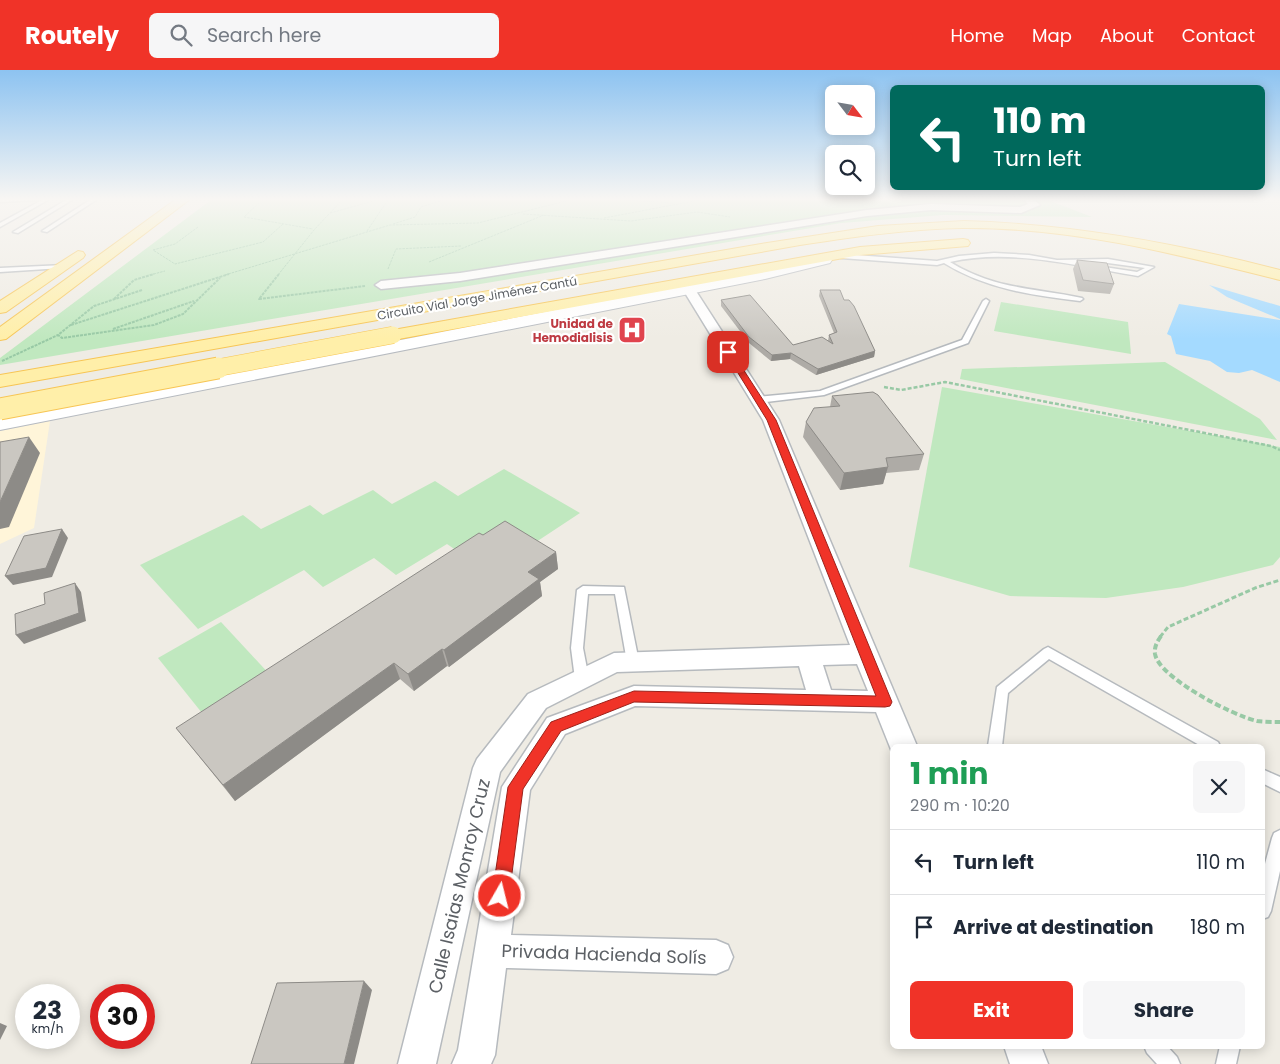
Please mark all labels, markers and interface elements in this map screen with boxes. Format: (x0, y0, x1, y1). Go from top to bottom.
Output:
search box (149, 13, 499, 58)
text: Routely (25, 19, 119, 52)
icon: search (167, 21, 195, 49)
text: Search here (207, 22, 321, 49)
text: Home (950, 23, 1004, 48)
text: Map (1032, 23, 1072, 48)
text: About (1100, 23, 1154, 48)
text: Contact (1182, 23, 1255, 48)
north arrow (825, 85, 875, 135)
map controls (825, 85, 875, 195)
text: 110 m (993, 96, 1087, 145)
icon: left (910, 105, 975, 170)
text: Turn left (993, 143, 1081, 174)
button: search (825, 145, 875, 195)
street label: Circuito Vial Jorge Jiménez Cantú (376, 272, 578, 324)
place label: Unidad de Hemodialisis (533, 315, 614, 346)
hospital icon: Unidad de Hemodialisis (617, 315, 647, 345)
pin (707, 331, 749, 373)
icon: arrive (714, 338, 742, 366)
text: 1 min (910, 752, 988, 795)
button: close (1193, 761, 1245, 813)
street label: Calle Isaias Monroy Cruz (422, 776, 496, 996)
text: 290 m · 10:20 (910, 794, 1010, 817)
icon: left (910, 848, 938, 876)
text: Turn left (953, 849, 1034, 876)
text: 110 m (1196, 849, 1245, 876)
position arrow (473, 869, 525, 921)
icon: arrive (910, 913, 938, 941)
text: Arrive at destination (953, 914, 1154, 941)
text: 180 m (1190, 914, 1245, 941)
street label: Privada Hacienda Solís (501, 938, 707, 970)
button: Exit (910, 981, 1073, 1039)
button: Share (1083, 981, 1245, 1039)
speed limit sign: 30 (90, 984, 155, 1049)
text: 23 (33, 993, 62, 1028)
text: km/h (32, 1020, 63, 1037)

